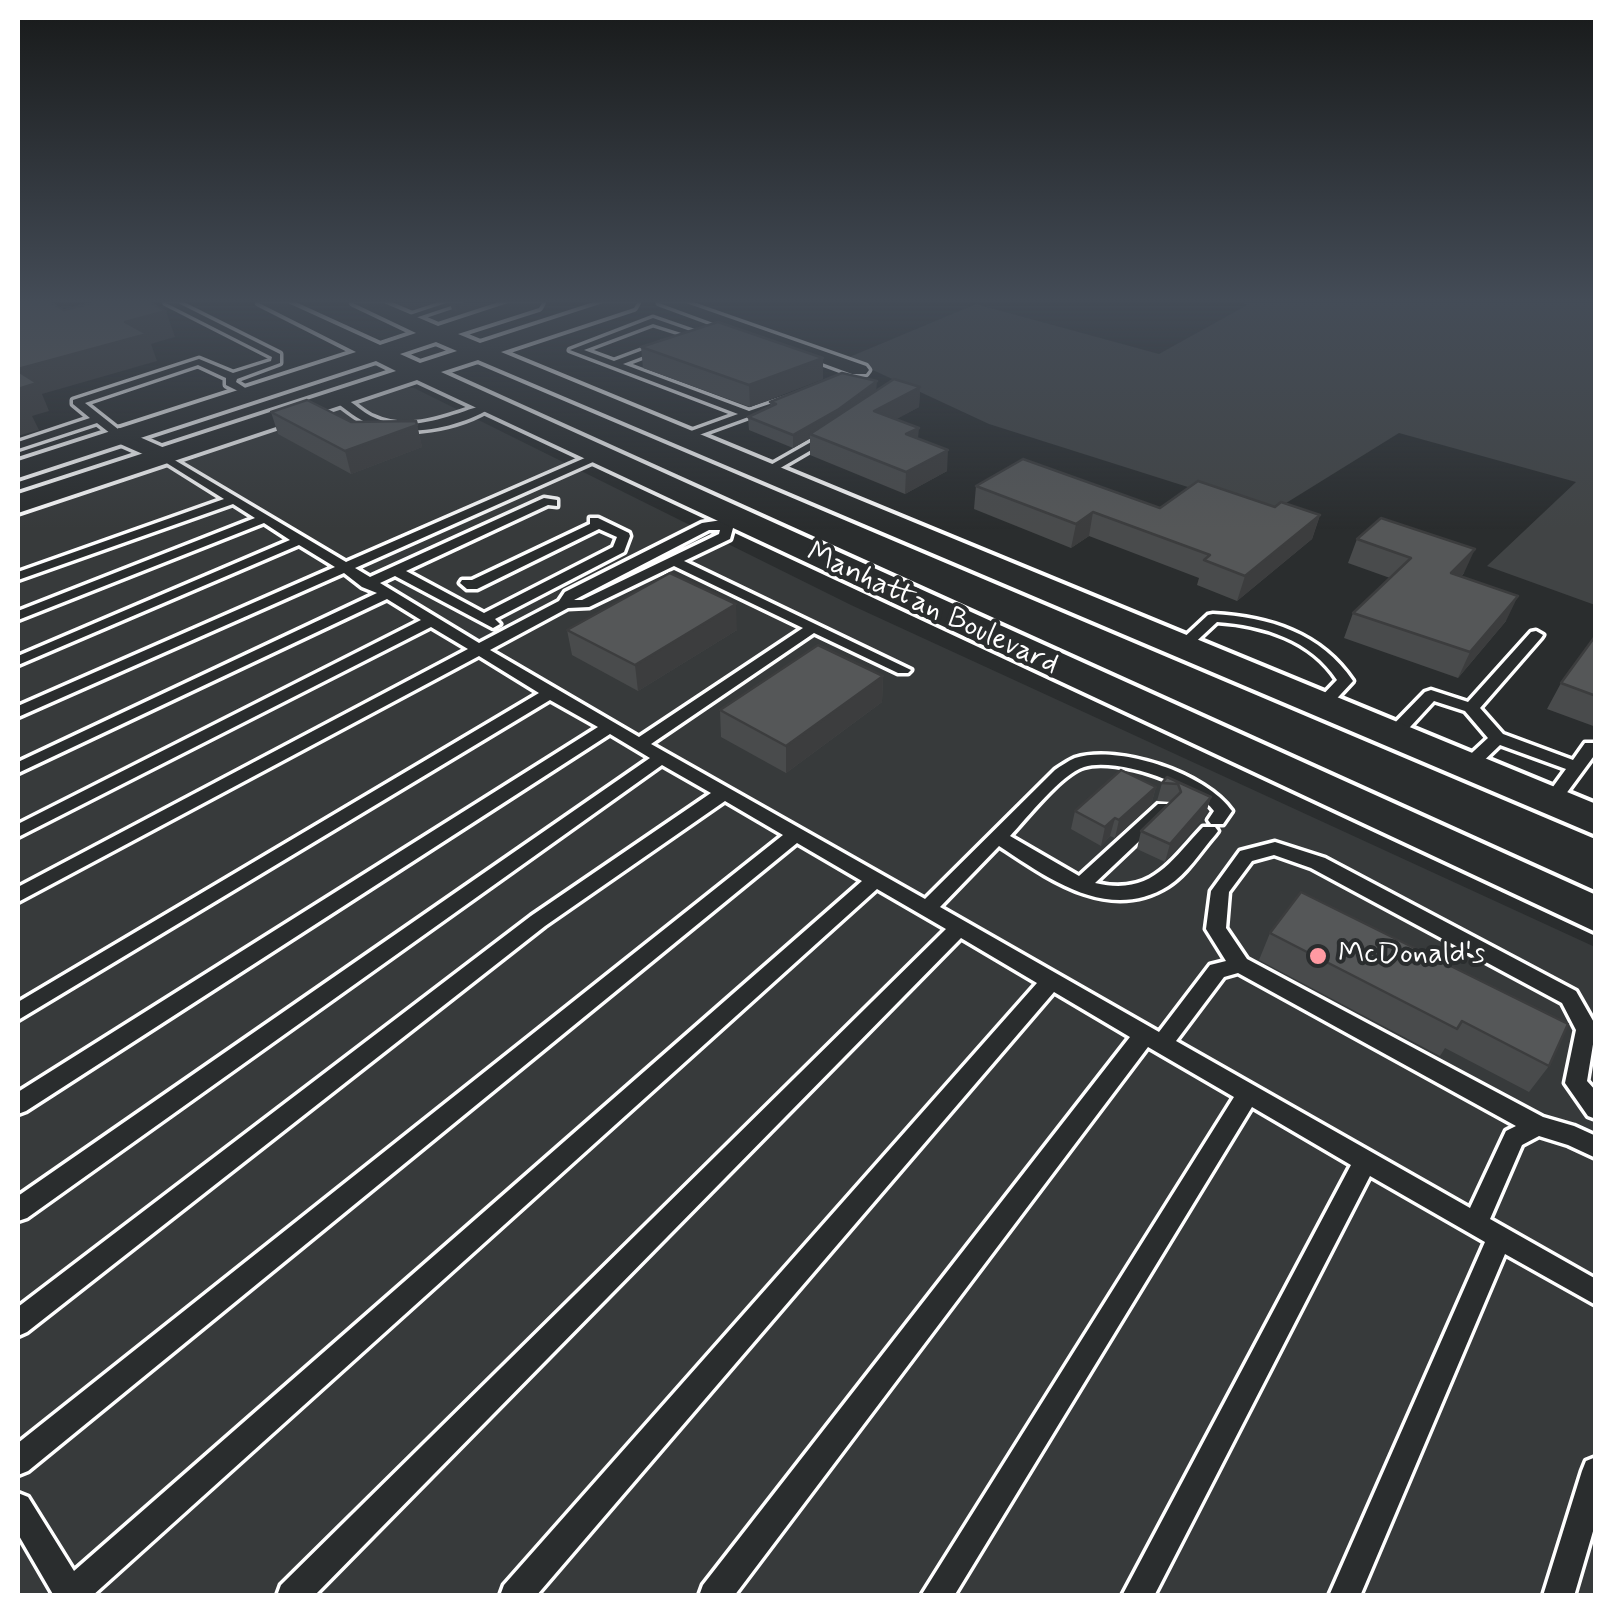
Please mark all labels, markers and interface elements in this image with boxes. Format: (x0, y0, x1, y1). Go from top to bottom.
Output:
street label: Manhattan Boulevard (800, 536, 1064, 684)
place label: McDonald's (1338, 938, 1485, 974)
marker: McDonald's (1307, 945, 1329, 967)

